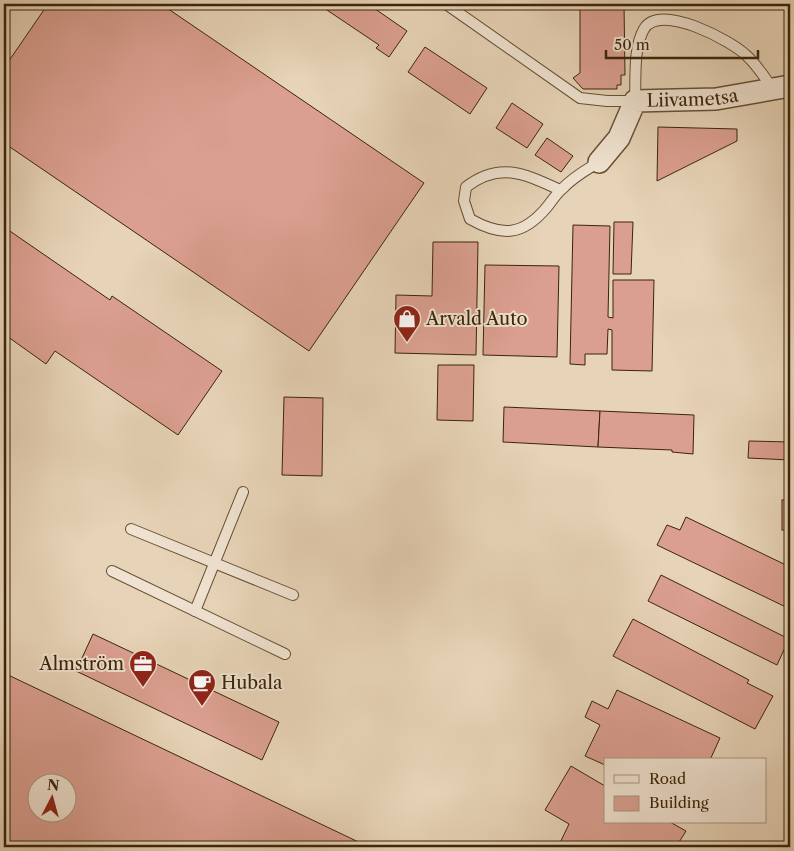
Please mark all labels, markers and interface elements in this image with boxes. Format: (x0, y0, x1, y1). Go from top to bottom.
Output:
scale bar (606, 28, 759, 60)
text: 50 m (614, 35, 650, 54)
street label: Liivametsa (646, 84, 740, 112)
shop icon: Arvald Auto (392, 304, 422, 343)
place label: Arvald Auto (425, 308, 528, 330)
office icon: Almström (128, 649, 158, 688)
place label: Almström (38, 653, 124, 675)
cafe icon: Hubala (187, 668, 217, 707)
place label: Hubala (221, 672, 283, 694)
legend (604, 758, 766, 824)
text: Road (649, 769, 686, 788)
north arrow (28, 774, 78, 824)
text: N (46, 775, 60, 795)
text: Building (649, 793, 709, 812)

